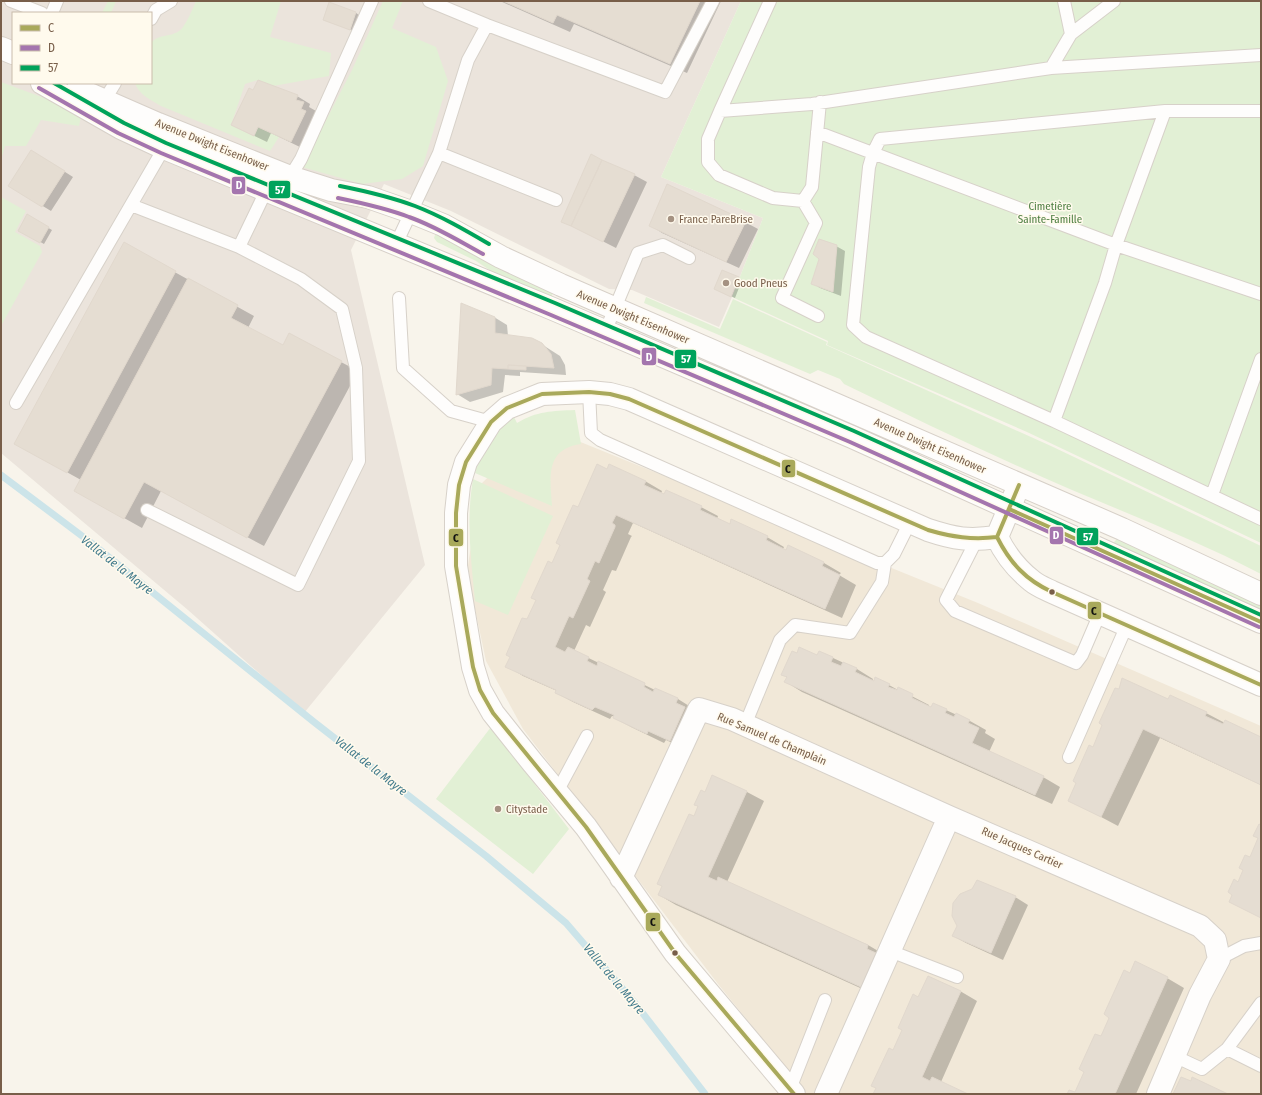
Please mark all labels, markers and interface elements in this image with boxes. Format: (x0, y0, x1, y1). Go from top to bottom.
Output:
legend (12, 12, 152, 84)
text: C (48, 21, 54, 35)
text: D (48, 41, 55, 55)
text: 57 (48, 61, 58, 75)
street label: Avenue Dwight Eisenhower (153, 116, 271, 174)
line badge: D (231, 176, 246, 195)
text: D (236, 179, 243, 192)
line badge: 57 (268, 180, 291, 199)
text: 57 (275, 184, 285, 197)
park label: Cimetière Sainte-Famille (1018, 200, 1082, 226)
place label: France PareBrise (679, 213, 753, 226)
marker: France PareBrise (666, 214, 676, 224)
place label: Good Pneus (734, 277, 788, 290)
marker: Good Pneus (721, 278, 731, 288)
street label: Avenue Dwight Eisenhower (575, 287, 691, 347)
line badge: D (641, 347, 657, 366)
line badge: 57 (674, 349, 697, 369)
text: D (646, 351, 653, 364)
text: 57 (681, 353, 691, 366)
street label: Avenue Dwight Eisenhower (872, 415, 988, 477)
line badge: C (781, 459, 796, 478)
text: C (785, 463, 791, 476)
line badge: D (1049, 526, 1064, 545)
line badge: 57 (1076, 527, 1099, 546)
line badge: C (448, 528, 464, 547)
text: D (1053, 529, 1060, 542)
text: 57 (1083, 531, 1093, 544)
text: C (453, 532, 459, 545)
water label: Vallat de la Mayre (78, 533, 156, 598)
unlabelled marker (1047, 587, 1057, 597)
line badge: C (1087, 601, 1102, 620)
text: C (1091, 605, 1097, 618)
street label: Rue Samuel de Champlain (715, 710, 829, 768)
water label: Vallat de la Mayre (332, 734, 410, 799)
place label: Citystade (506, 803, 548, 816)
marker: Citystade (493, 804, 503, 814)
street label: Rue Jacques Cartier (979, 824, 1065, 872)
line badge: C (645, 912, 661, 932)
text: C (650, 916, 656, 929)
water label: Vallat de la Mayre (581, 941, 648, 1017)
unlabelled marker (670, 948, 680, 958)

